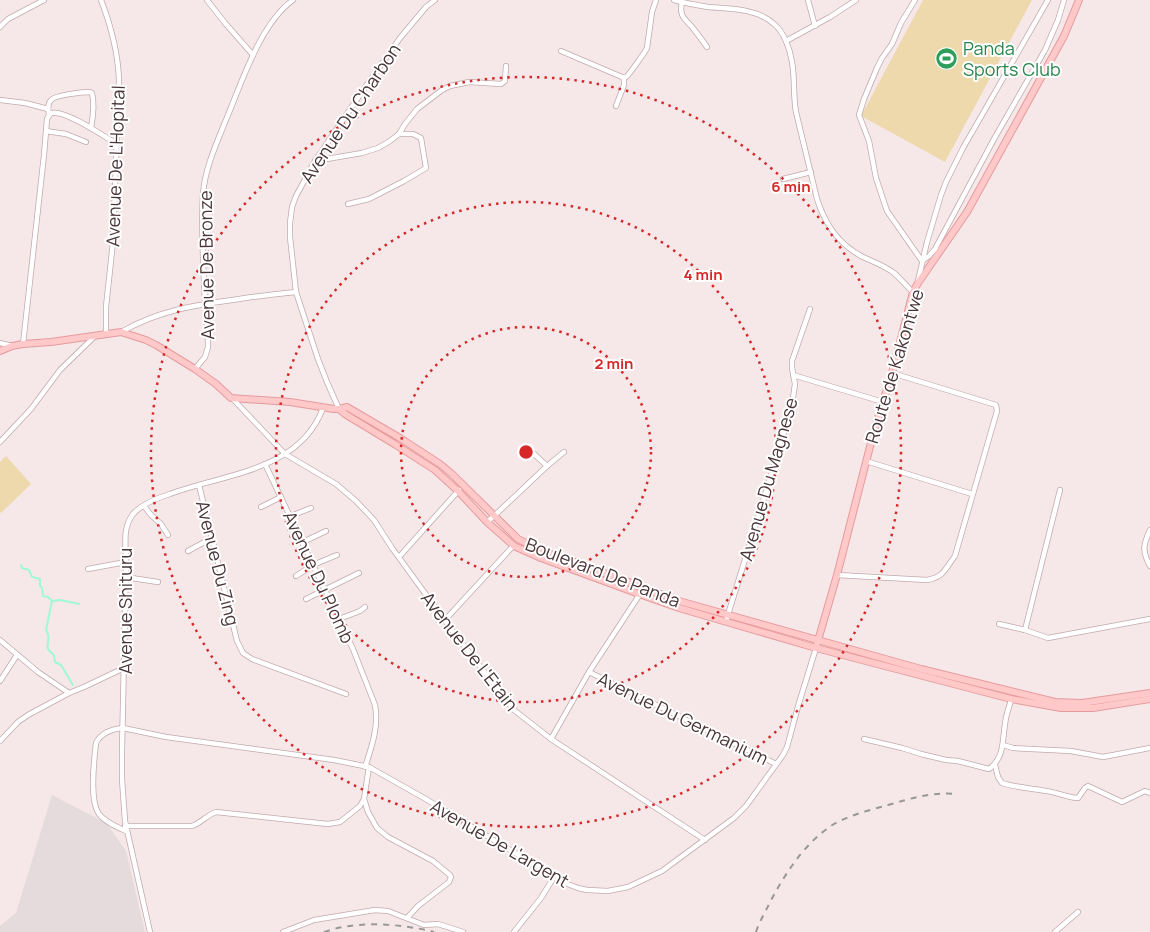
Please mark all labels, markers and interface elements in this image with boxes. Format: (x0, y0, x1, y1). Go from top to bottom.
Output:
place label: Panda Sports Club (963, 36, 1061, 81)
street label: Avenue Du Charbon (294, 38, 406, 188)
sports icon: Panda Sports Club (935, 46, 959, 70)
street label: Avenue De L'Hopital (100, 85, 130, 247)
text: 6 min (771, 176, 811, 197)
street label: Avenue De Bronze (193, 190, 219, 340)
text: 4 min (683, 264, 723, 285)
street label: Route de Kakontwe (859, 286, 929, 446)
text: 2 min (594, 353, 634, 374)
street label: Avenue Du Magnese (733, 395, 803, 563)
centre of rings (517, 443, 535, 461)
street label: Avenue Du Zing (191, 498, 245, 628)
street label: Avenue Du Plomb (278, 507, 360, 647)
street label: Boulevard De Panda (522, 531, 684, 613)
street label: Avenue Shituru (113, 548, 137, 674)
street label: Avenue De L'Etain (416, 587, 524, 715)
street label: Avenue Du Germanium (594, 666, 772, 770)
street label: Avenue De L'argent (426, 793, 574, 893)

